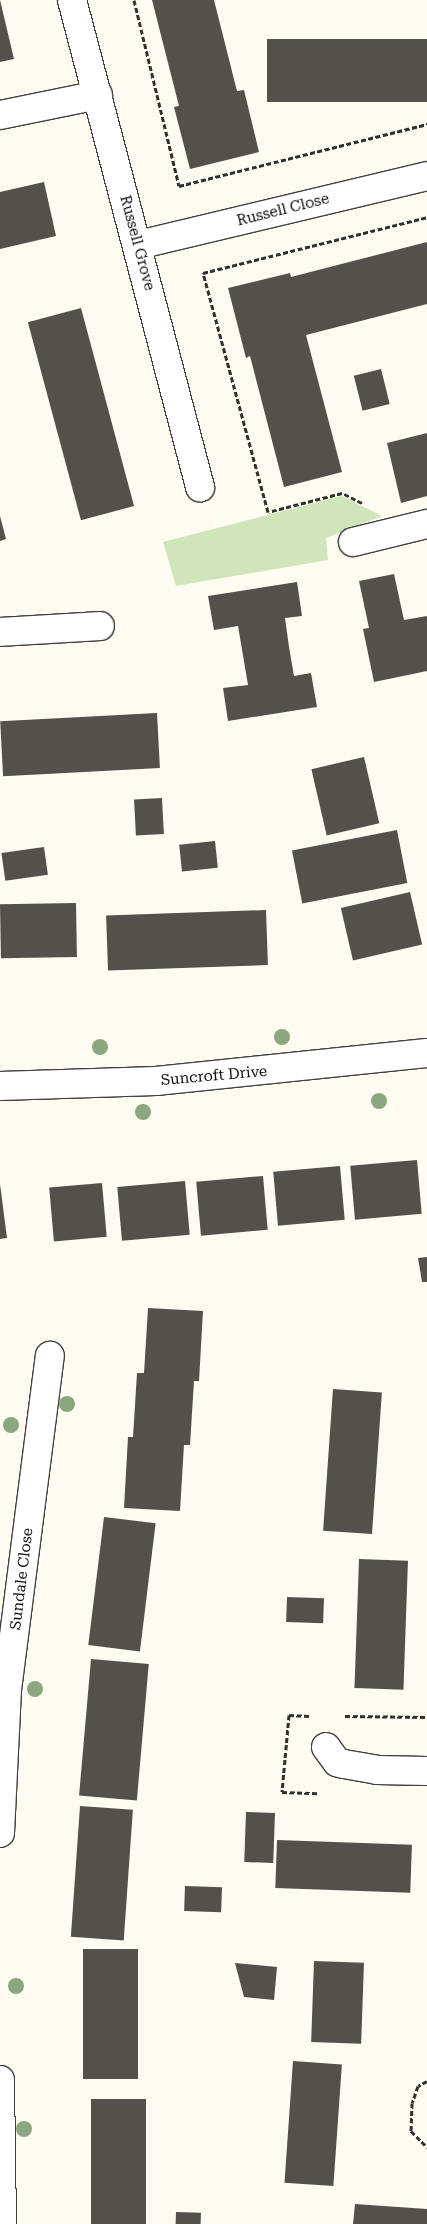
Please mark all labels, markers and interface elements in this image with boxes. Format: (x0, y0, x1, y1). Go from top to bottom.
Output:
street label: Russell Close (235, 190, 331, 230)
street label: Russell Grove (116, 193, 158, 293)
street label: Suncroft Drive (160, 1062, 268, 1090)
street label: Sundale Close (7, 1527, 37, 1631)

